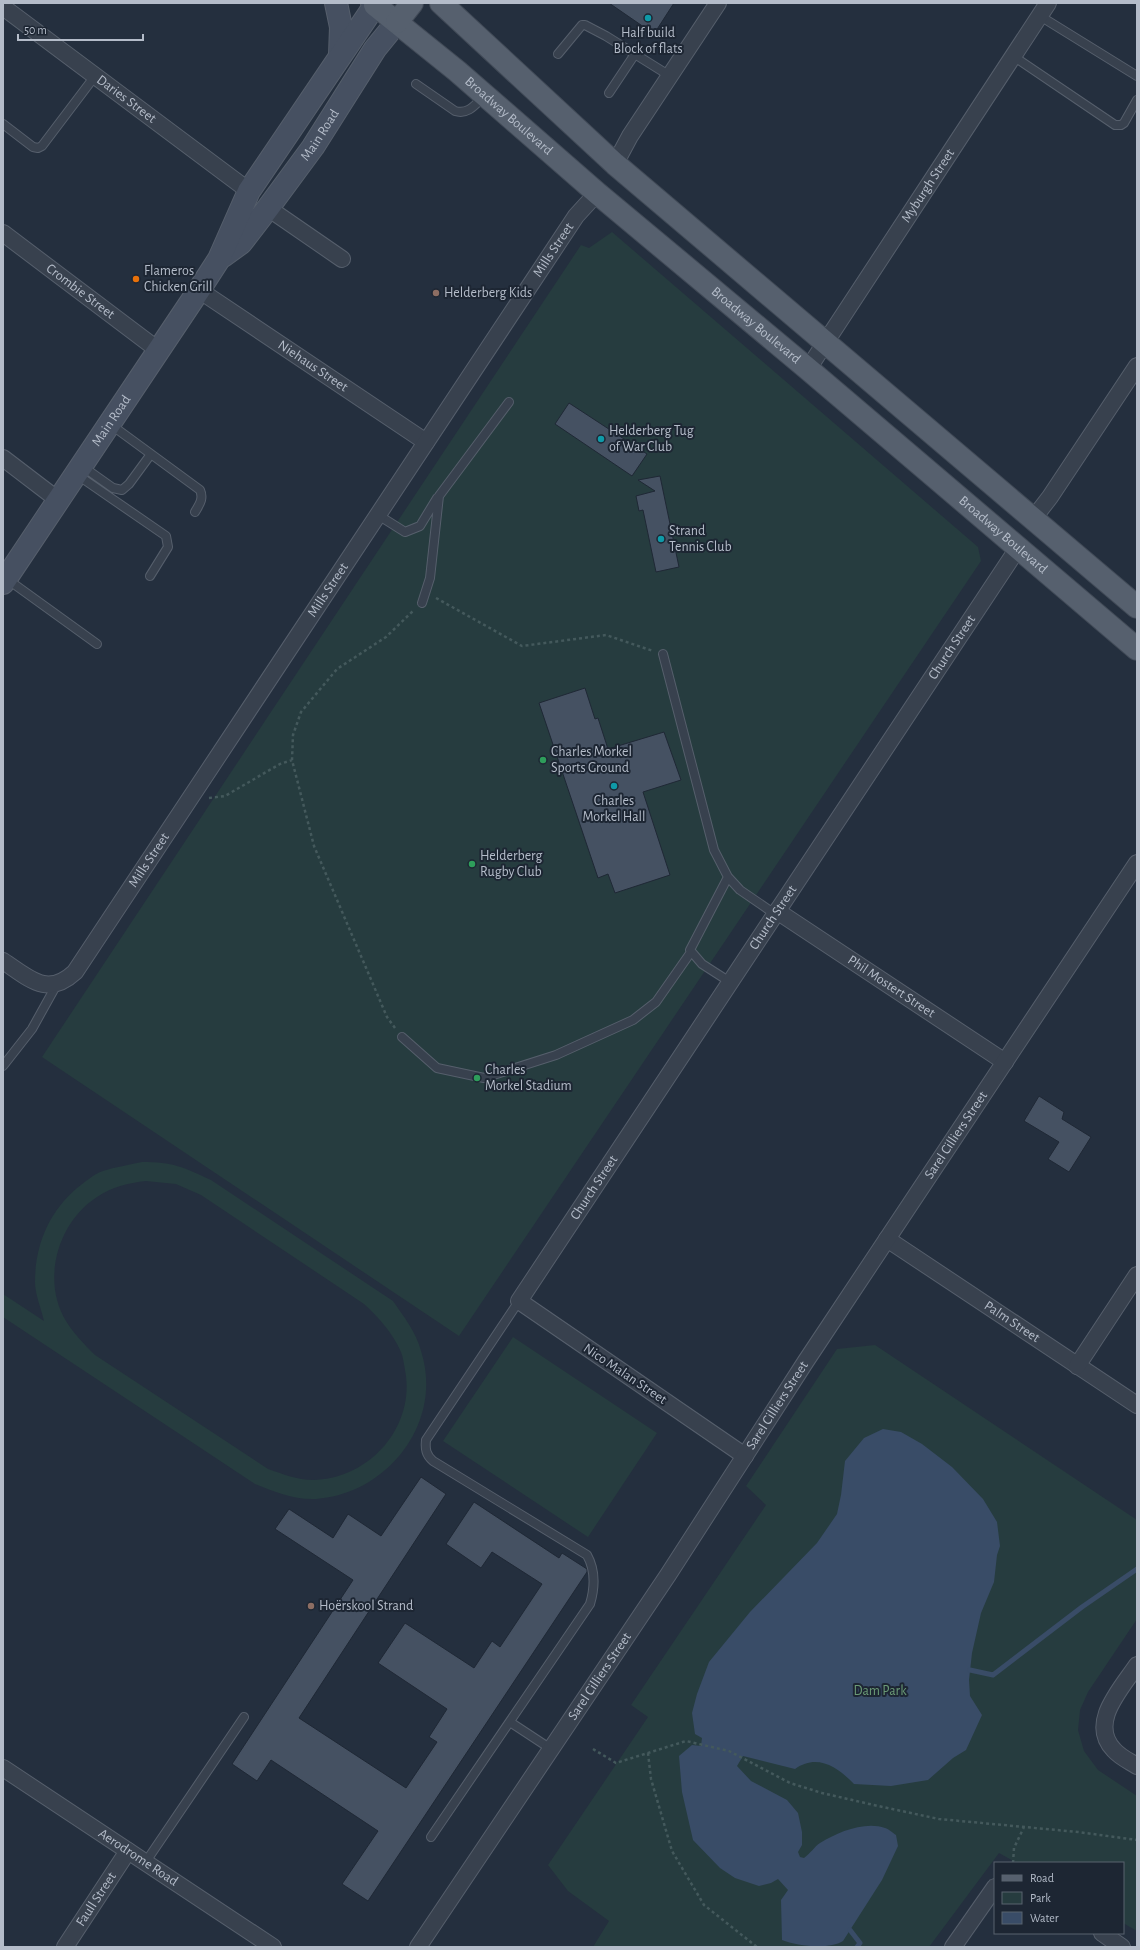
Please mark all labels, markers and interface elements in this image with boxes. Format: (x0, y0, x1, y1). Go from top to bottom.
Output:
marker: Half build Block of flats (643, 13, 653, 23)
scale bar (18, 16, 143, 42)
text: 50 m (24, 24, 47, 36)
place label: Half build Block of flats (613, 26, 683, 56)
street label: Daries Street (94, 73, 159, 126)
street label: Broadway Boulevard (462, 74, 555, 158)
street label: Main Road (298, 107, 342, 163)
street label: Myburgh Street (899, 146, 958, 225)
street label: Mills Street (531, 220, 577, 280)
street label: Crombie Street (44, 261, 118, 322)
place label: Flameros Chicken Grill (144, 264, 212, 294)
marker: Flameros Chicken Grill (131, 274, 141, 284)
street label: Broadway Boulevard (709, 284, 803, 367)
place label: Helderberg Kids (444, 286, 532, 300)
marker: Helderberg Kids (431, 288, 441, 298)
street label: Niehaus Street (275, 338, 351, 395)
street label: Main Road (89, 393, 133, 449)
place label: Helderberg Tug of War Club (609, 424, 694, 454)
marker: Helderberg Tug of War Club (596, 434, 606, 444)
street label: Broadway Boulevard (956, 493, 1050, 576)
place label: Strand Tennis Club (669, 524, 732, 554)
marker: Strand Tennis Club (656, 534, 666, 544)
street label: Mills Street (305, 560, 351, 620)
street label: Church Street (926, 612, 979, 682)
place label: Charles Morkel Sports Ground (551, 745, 632, 775)
marker: Charles Morkel Sports Ground (538, 755, 548, 765)
marker: Charles Morkel Hall (609, 781, 619, 791)
place label: Charles Morkel Hall (582, 794, 646, 824)
street label: Mills Street (126, 830, 172, 890)
place label: Helderberg Rugby Club (480, 849, 543, 879)
marker: Helderberg Rugby Club (467, 859, 477, 869)
street label: Church Street (747, 882, 800, 952)
street label: Phil Mostert Street (845, 953, 938, 1021)
place label: Charles Morkel Stadium (485, 1063, 572, 1093)
marker: Charles Morkel Stadium (472, 1073, 482, 1083)
street label: Sarel Cilliers Street (922, 1088, 990, 1181)
street label: Church Street (568, 1152, 621, 1222)
street label: Palm Street (982, 1299, 1043, 1346)
street label: Nico Malan Street (581, 1341, 670, 1407)
street label: Sarel Cilliers Street (744, 1358, 811, 1452)
place label: Hoërskool Strand (319, 1599, 413, 1613)
marker: Hoërskool Strand (306, 1601, 316, 1611)
street label: Sarel Cilliers Street (566, 1630, 634, 1723)
park label: Dam Park (853, 1684, 907, 1698)
street label: Aerodrome Road (96, 1826, 180, 1889)
legend (994, 1862, 1124, 1934)
street label: Faull Street (74, 1869, 119, 1929)
text: Road (1030, 1872, 1054, 1884)
text: Park (1030, 1892, 1051, 1904)
text: Water (1030, 1912, 1059, 1924)

